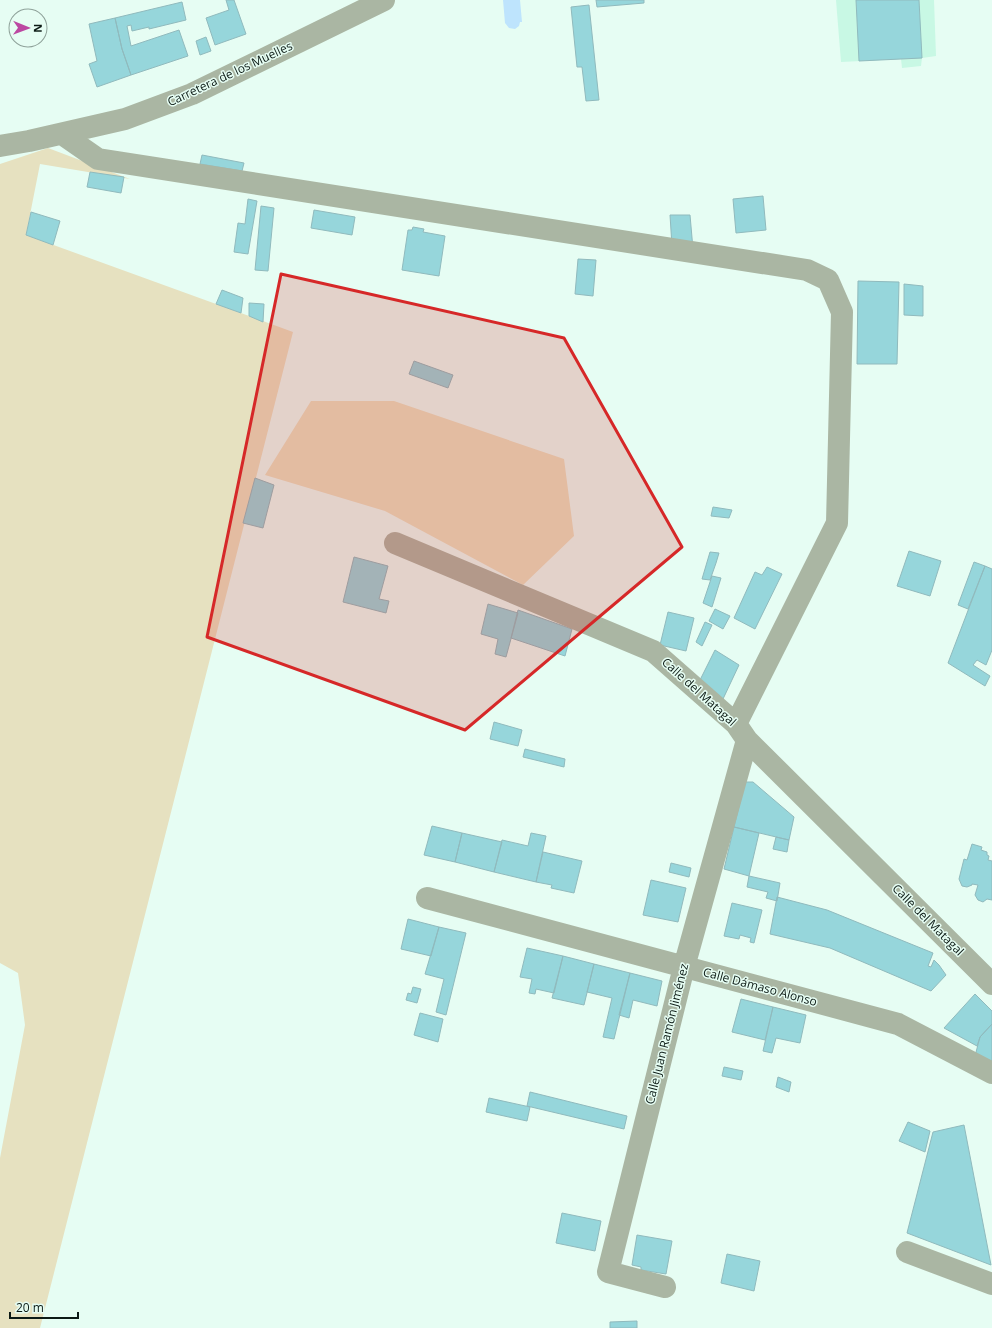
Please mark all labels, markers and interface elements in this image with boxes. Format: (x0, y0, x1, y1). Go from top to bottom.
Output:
north arrow (8, 8, 48, 48)
text: N (31, 24, 46, 33)
street label: Carretera de los Muelles (164, 37, 295, 110)
street label: Calle del Matagal (658, 654, 740, 730)
street label: Calle del Matagal (889, 880, 968, 959)
street label: Calle Juan Ramón Jiménez (641, 961, 692, 1106)
street label: Calle Dámaso Alonso (701, 963, 819, 1010)
scale bar (10, 1294, 78, 1320)
text: 20 m (16, 1299, 44, 1316)

